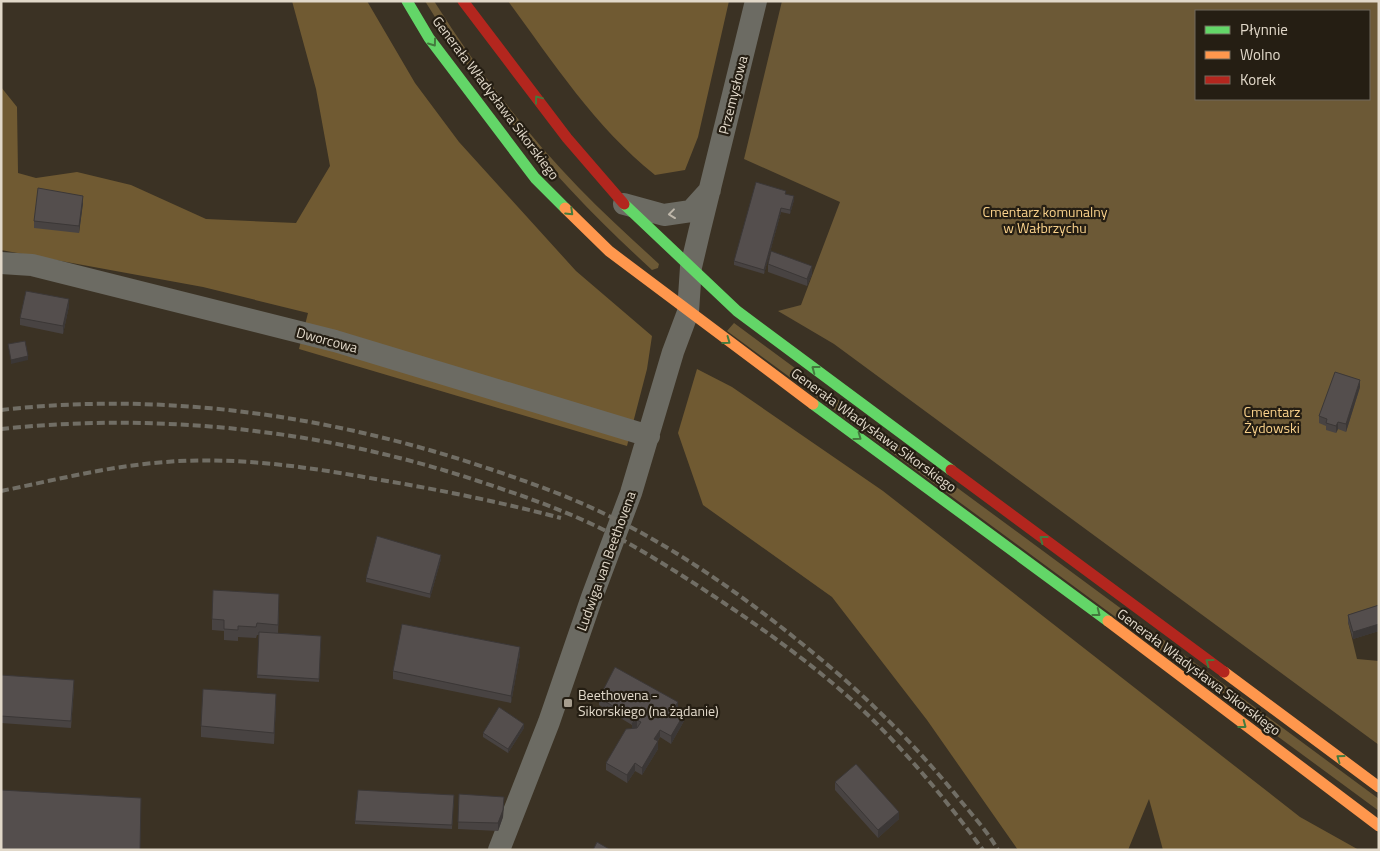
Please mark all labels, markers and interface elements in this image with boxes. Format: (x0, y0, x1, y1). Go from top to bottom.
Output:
legend (1195, 10, 1370, 100)
street label: Generała Władysława Sikorskiego (428, 11, 565, 184)
text: Płynnie (1240, 18, 1288, 41)
one-way arrow (427, 37, 435, 46)
text: Wolno (1240, 43, 1280, 66)
street label: Przemysłowa (713, 53, 752, 137)
text: Korek (1240, 68, 1276, 91)
one-way arrow (535, 96, 543, 105)
park label: Cmentarz komunalny w Wałbrzychu (982, 201, 1108, 238)
one-way arrow (564, 206, 573, 215)
one-way arrow (667, 208, 675, 219)
street label: Dworcowa (294, 321, 360, 358)
one-way arrow (721, 335, 731, 344)
street label: Generała Władysława Sikorskiego (787, 362, 961, 497)
one-way arrow (811, 366, 821, 375)
park label: Cmentarz Żydowski (1244, 401, 1300, 438)
one-way arrow (852, 431, 862, 440)
street label: Ludwiga van Beethovena (570, 488, 641, 634)
one-way arrow (1040, 537, 1049, 545)
street label: Generała Władysława Sikorskiego (1113, 603, 1286, 740)
one-way arrow (1091, 608, 1100, 616)
one-way arrow (1206, 659, 1215, 667)
place label: Beethovena - Sikorskiego (na żądanie) (578, 684, 719, 721)
marker: Beethovena - Sikorskiego (na żądanie) (562, 697, 574, 709)
one-way arrow (1237, 719, 1246, 727)
one-way arrow (1336, 755, 1345, 764)

